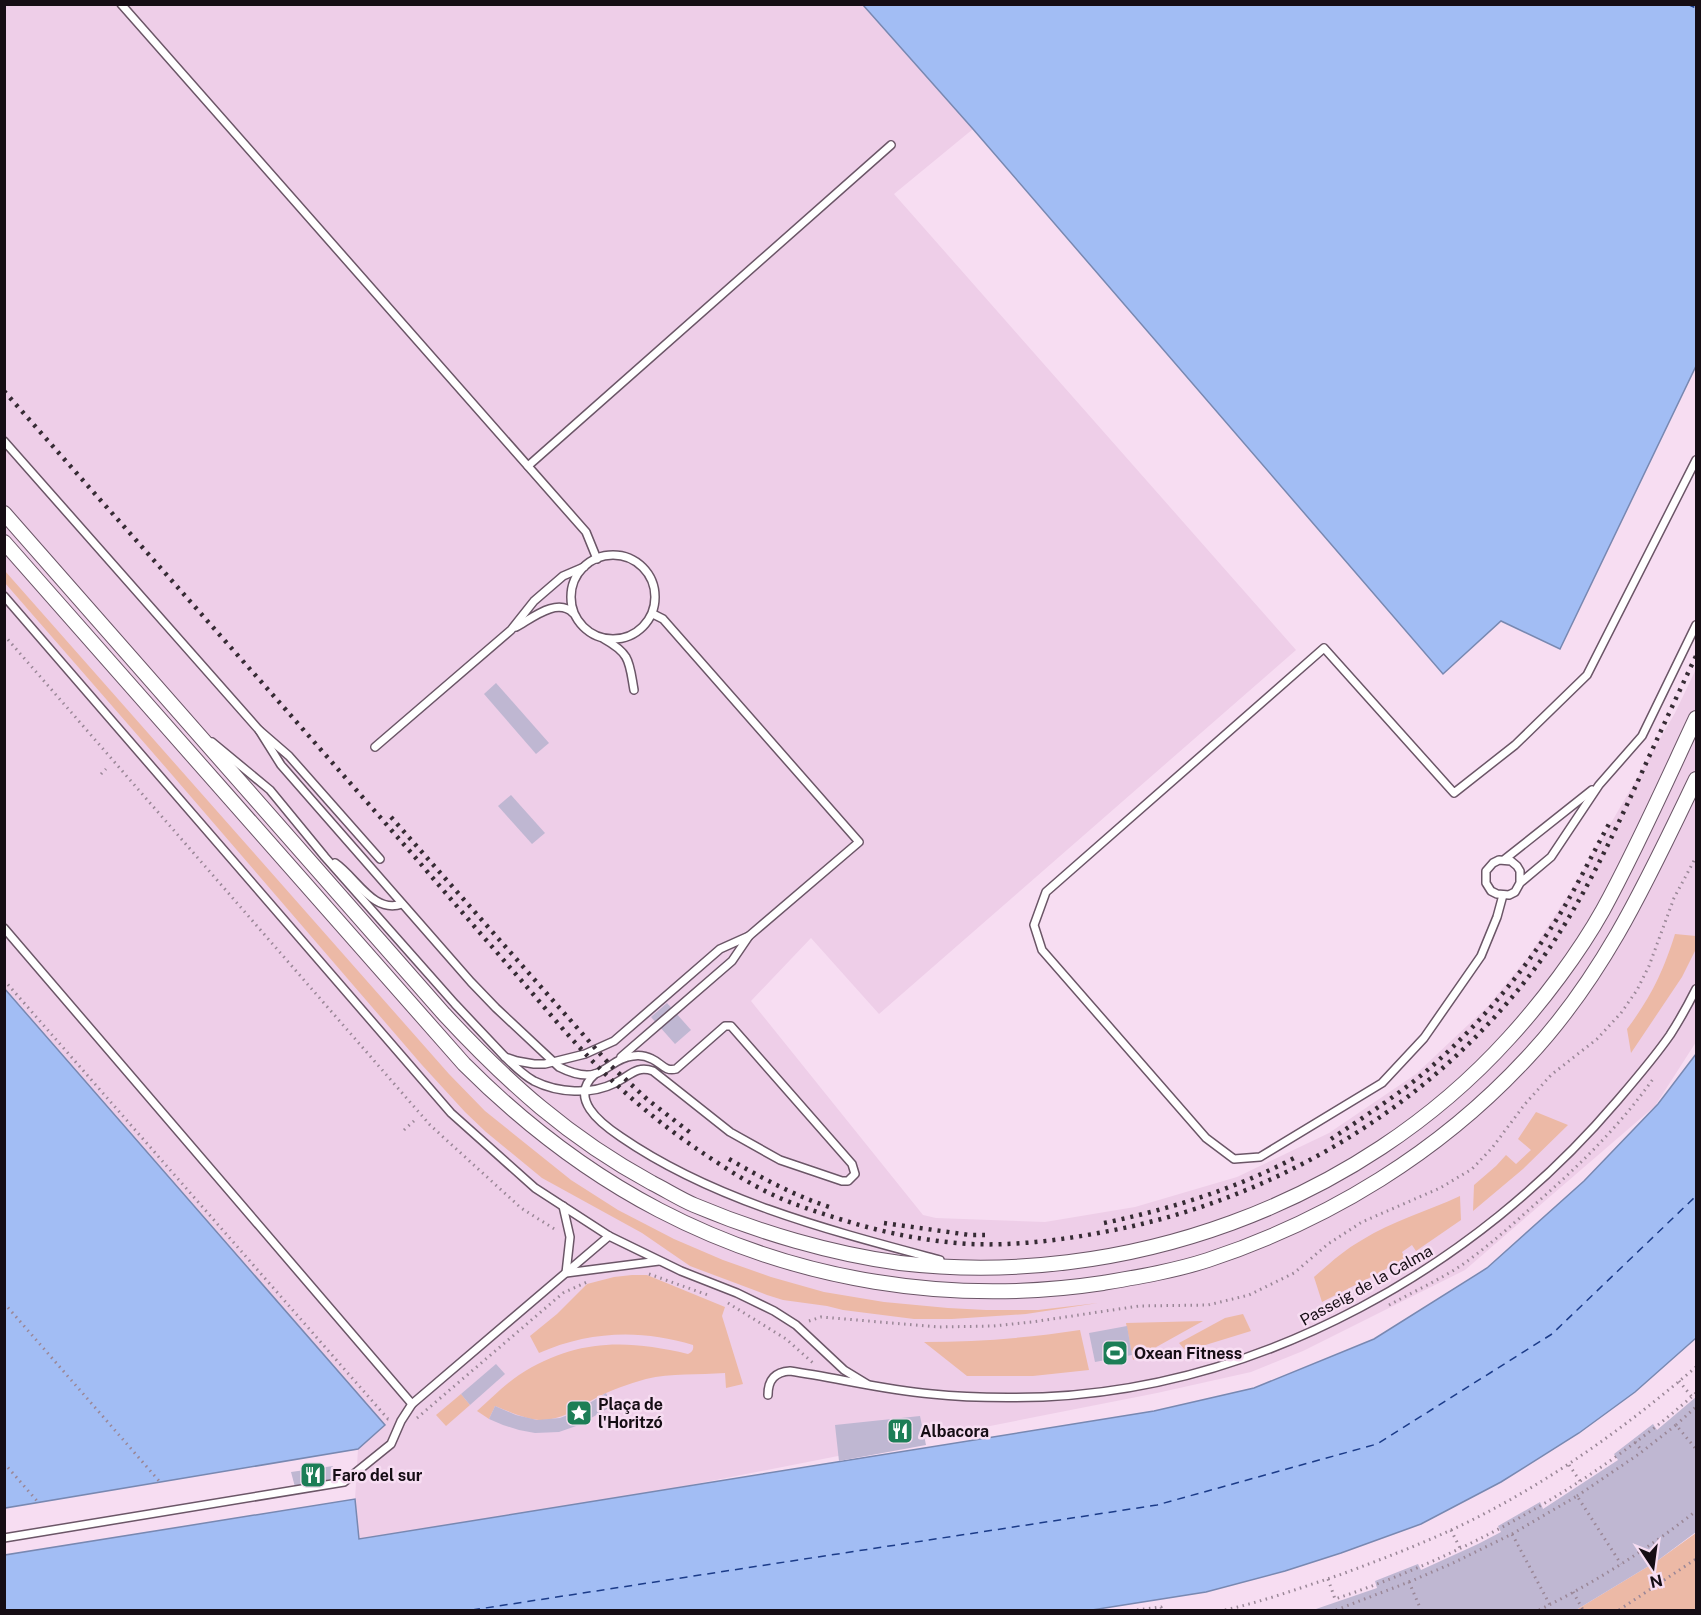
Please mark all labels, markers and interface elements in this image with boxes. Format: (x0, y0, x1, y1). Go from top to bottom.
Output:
street label: Passeig de la Calma (1297, 1241, 1436, 1330)
sports icon: Oxean Fitness (1100, 1338, 1130, 1368)
place label: Oxean Fitness (1134, 1344, 1242, 1363)
place label: Plaça de l'Horitzó (598, 1395, 663, 1432)
place icon: Plaça de l'Horitzó (564, 1398, 594, 1428)
restaurant icon: Albacora (885, 1416, 915, 1446)
place label: Albacora (920, 1422, 989, 1441)
restaurant icon: Faro del sur (298, 1460, 328, 1490)
place label: Faro del sur (332, 1466, 423, 1485)
north arrow (1623, 1537, 1683, 1597)
text: N (1648, 1570, 1664, 1592)

